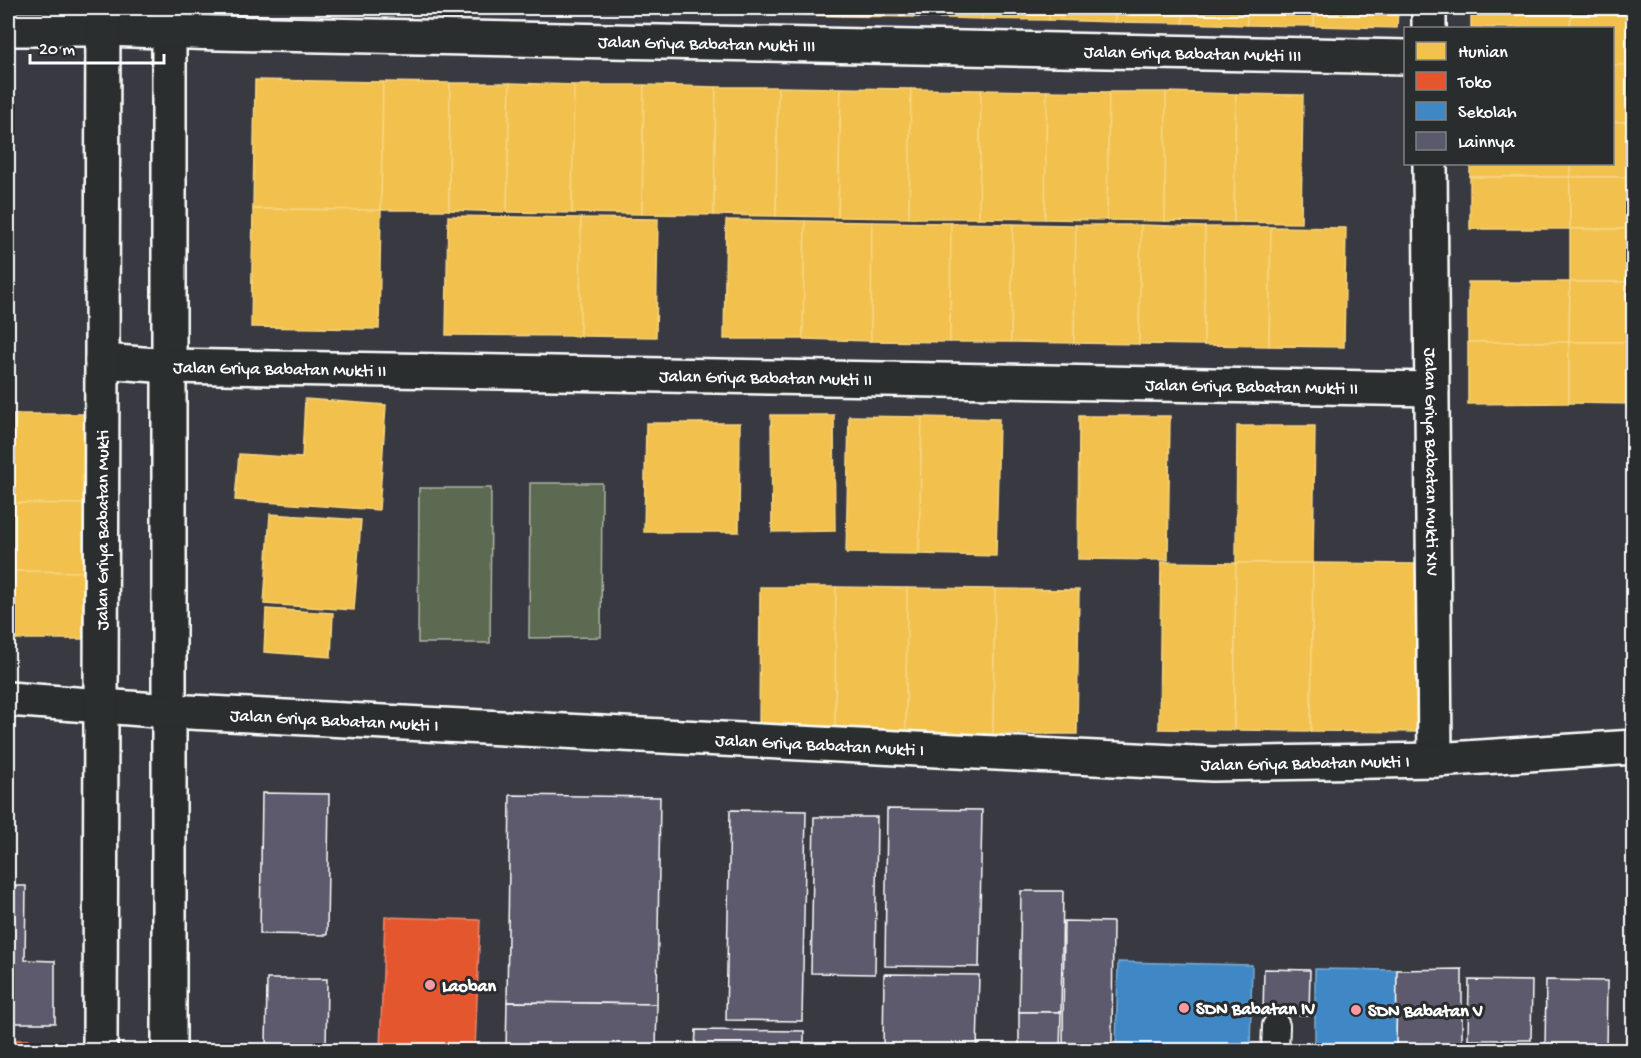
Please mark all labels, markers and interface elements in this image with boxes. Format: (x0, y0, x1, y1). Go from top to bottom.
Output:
scale bar (30, 27, 164, 65)
legend (1404, 27, 1614, 165)
street label: Jalan Griya Babatan Mukti III (598, 33, 816, 58)
text: 20 m (39, 40, 75, 61)
street label: Jalan Griya Babatan Mukti III (1084, 42, 1302, 68)
text: Hunian (1458, 43, 1508, 64)
text: Toko (1457, 73, 1492, 94)
text: Sekolah (1458, 103, 1517, 124)
text: Lainnya (1458, 133, 1515, 154)
street label: Jalan Griya Babatan Mukti XIV (1419, 348, 1441, 576)
street label: Jalan Griya Babatan Mukti II (173, 358, 387, 383)
street label: Jalan Griya Babatan Mukti II (659, 367, 872, 392)
street label: Jalan Griya Babatan Mukti II (1145, 376, 1358, 401)
street label: Jalan Griya Babatan Mukti (93, 430, 115, 630)
street label: Jalan Griya Babatan Mukti I (229, 706, 439, 738)
street label: Jalan Griya Babatan Mukti I (715, 731, 924, 762)
street label: Jalan Griya Babatan Mukti I (1200, 752, 1410, 777)
place label: Laoban (442, 977, 496, 998)
marker: Laoban (423, 978, 437, 992)
place label: SDN Babatan IV (1196, 1000, 1315, 1021)
marker: SDN Babatan IV (1177, 1001, 1191, 1015)
place label: SDN Babatan V (1368, 1002, 1483, 1023)
marker: SDN Babatan V (1349, 1003, 1363, 1017)

